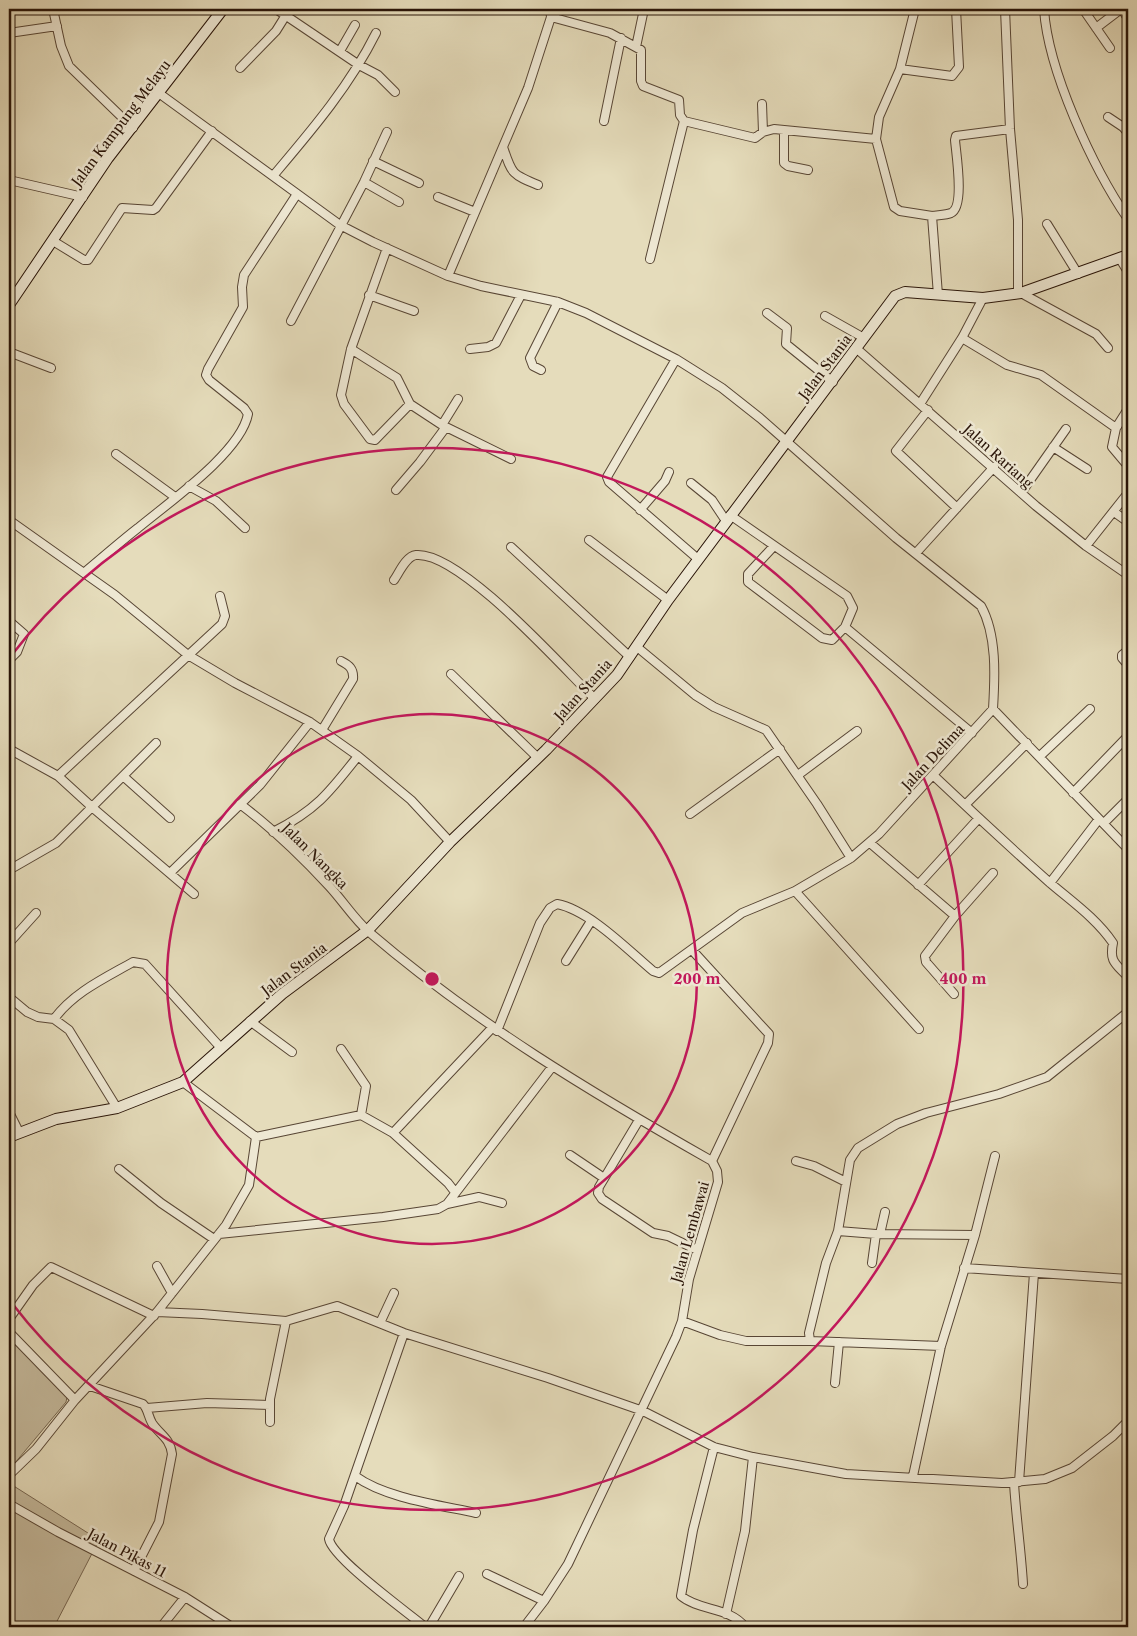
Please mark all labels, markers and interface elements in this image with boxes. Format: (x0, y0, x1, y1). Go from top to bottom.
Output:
street label: Jalan Kampung Melayu (66, 56, 175, 191)
street label: Jalan Stania (793, 330, 856, 405)
street label: Jalan Rariang (958, 419, 1037, 492)
street label: Jalan Stania (549, 655, 616, 726)
street label: Jalan Delima (896, 720, 969, 795)
street label: Jalan Nangka (277, 818, 352, 893)
street label: Jalan Stania (256, 938, 331, 1001)
text: 200 m (674, 969, 720, 988)
text: 400 m (940, 969, 986, 988)
centre of rings (423, 970, 441, 988)
street label: Jalan Lembawai (666, 1179, 713, 1287)
street label: Jalan Pikas 11 (83, 1524, 170, 1581)

